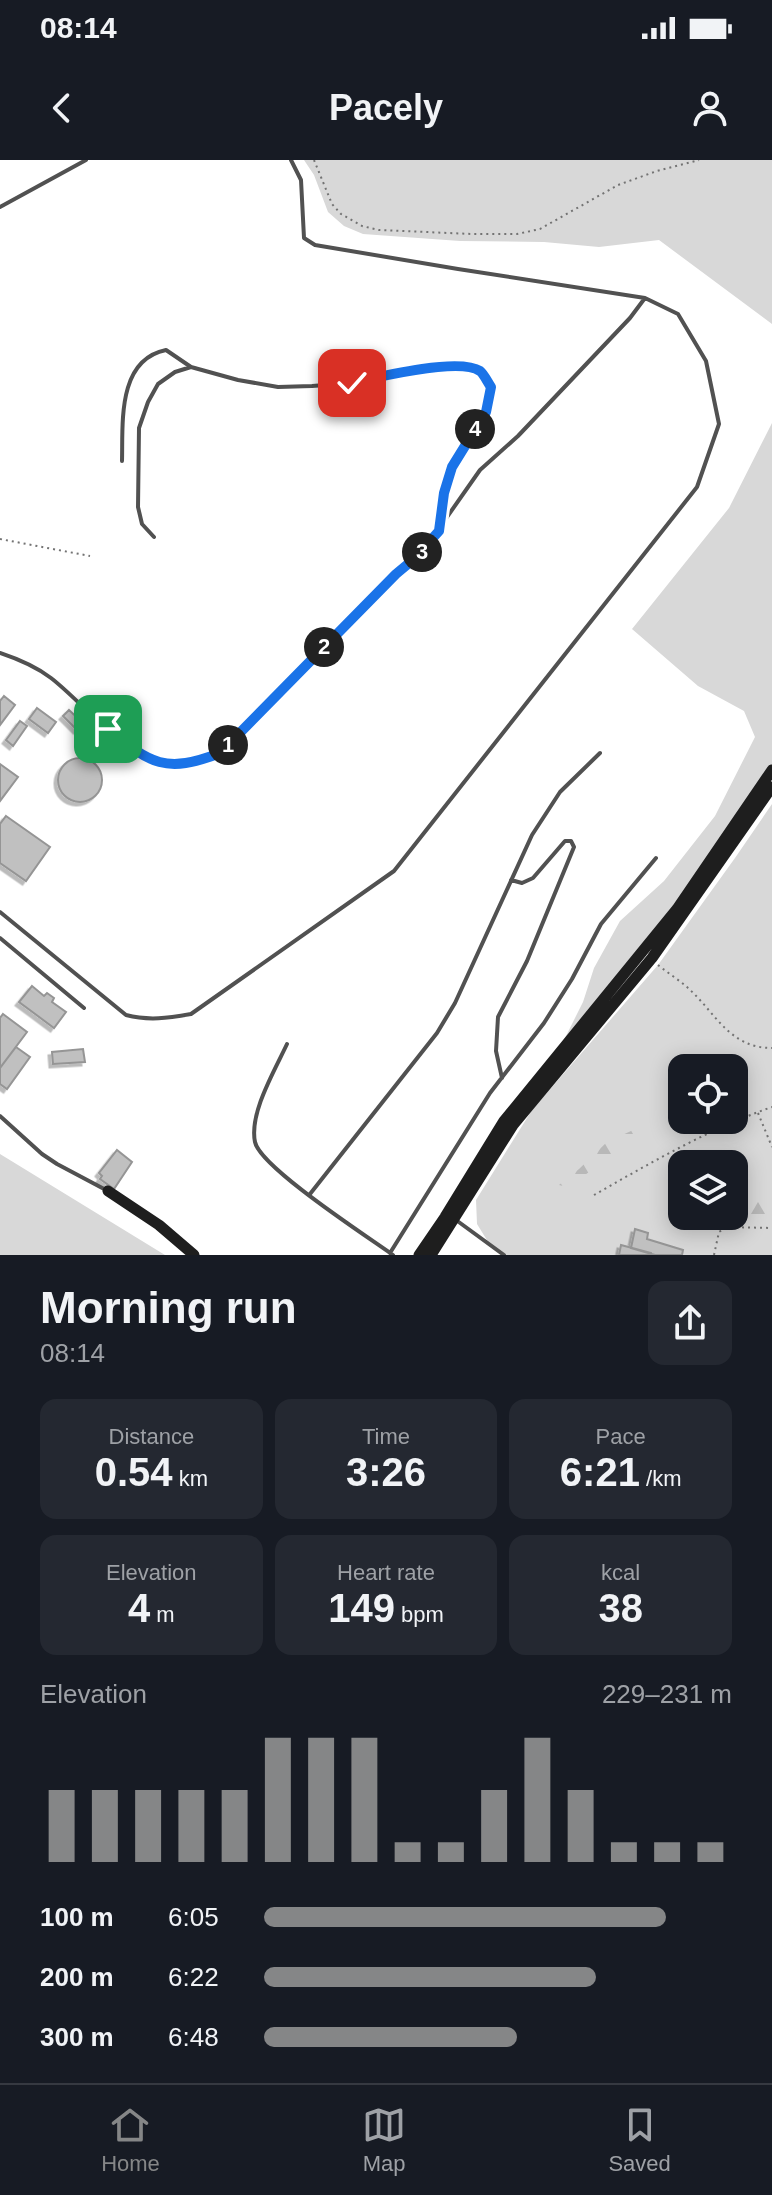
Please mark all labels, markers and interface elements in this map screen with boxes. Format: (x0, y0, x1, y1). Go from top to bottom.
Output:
text: 08:14 (40, 11, 117, 44)
icon: back (40, 86, 84, 130)
icon: person (688, 86, 732, 130)
text: Pacely (329, 87, 443, 128)
pin (318, 349, 386, 417)
icon: check (330, 361, 374, 405)
pin: 4 (455, 409, 495, 449)
text: 4 (469, 416, 481, 441)
pin: 3 (402, 532, 442, 572)
text: 3 (416, 539, 428, 564)
pin: 2 (304, 627, 344, 667)
text: 2 (318, 634, 330, 659)
pin (74, 695, 142, 763)
icon: arrive (86, 707, 130, 751)
pin: 1 (208, 725, 248, 765)
text: 1 (222, 732, 234, 757)
map controls (668, 1054, 748, 1230)
button: locate (668, 1054, 748, 1134)
button: layers (668, 1150, 748, 1230)
button: share (648, 1281, 732, 1365)
text: Morning run (40, 1283, 297, 1332)
text: 08:14 (40, 1338, 105, 1368)
text: Distance (109, 1424, 194, 1449)
text: Time (362, 1424, 410, 1449)
text: Pace (596, 1424, 646, 1449)
text: 0.54 (95, 1450, 173, 1494)
text: 3:26 (346, 1450, 426, 1494)
text: 6:21 (560, 1450, 640, 1494)
text: km (173, 1466, 208, 1491)
text: /km (640, 1466, 681, 1491)
text: Elevation (106, 1560, 197, 1585)
text: Heart rate (337, 1560, 435, 1585)
text: kcal (601, 1560, 640, 1585)
text: 4 (128, 1586, 150, 1630)
text: 149 (328, 1586, 395, 1630)
text: 38 (598, 1586, 643, 1630)
text: m (150, 1602, 175, 1627)
text: bpm (395, 1602, 444, 1627)
text: Elevation (40, 1679, 147, 1709)
text: 229–231 m (602, 1679, 732, 1709)
text: 100 m (40, 1902, 114, 1932)
text: 6:05 (168, 1902, 219, 1932)
text: 200 m (40, 1962, 114, 1992)
text: 6:22 (168, 1962, 219, 1992)
text: 300 m (40, 2022, 114, 2052)
text: 6:48 (168, 2022, 219, 2052)
tab: Home (101, 2103, 160, 2177)
tab: Map (362, 2103, 406, 2177)
tab: Saved (608, 2103, 671, 2177)

